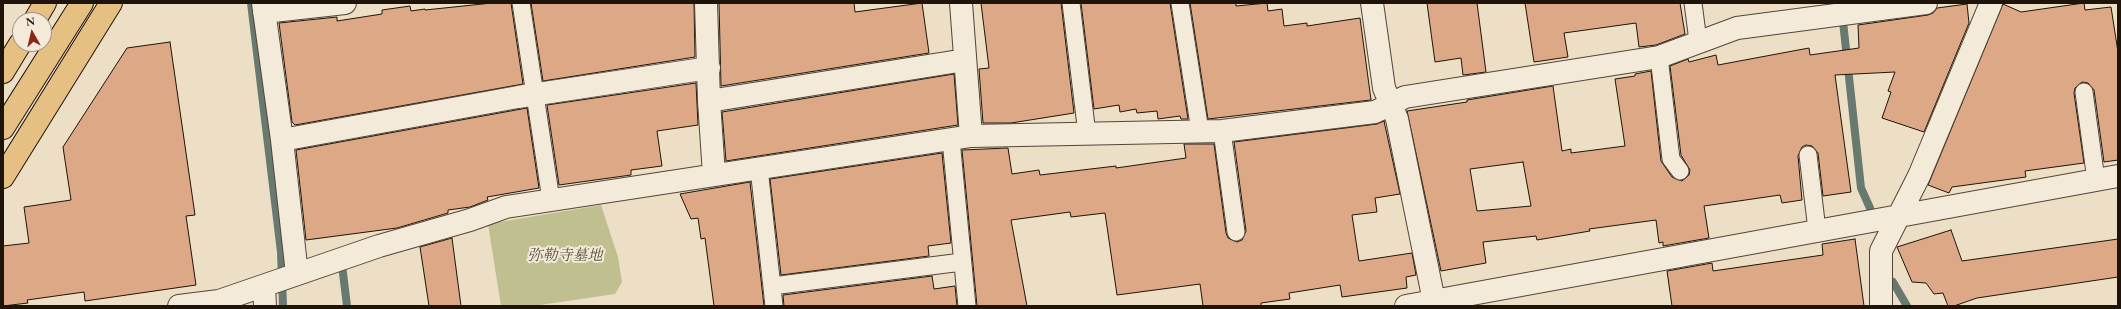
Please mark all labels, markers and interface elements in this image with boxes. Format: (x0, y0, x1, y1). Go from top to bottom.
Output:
north arrow (12, 12, 52, 52)
text: N (25, 14, 36, 29)
park label: 弥勒寺墓地 (528, 247, 602, 265)

